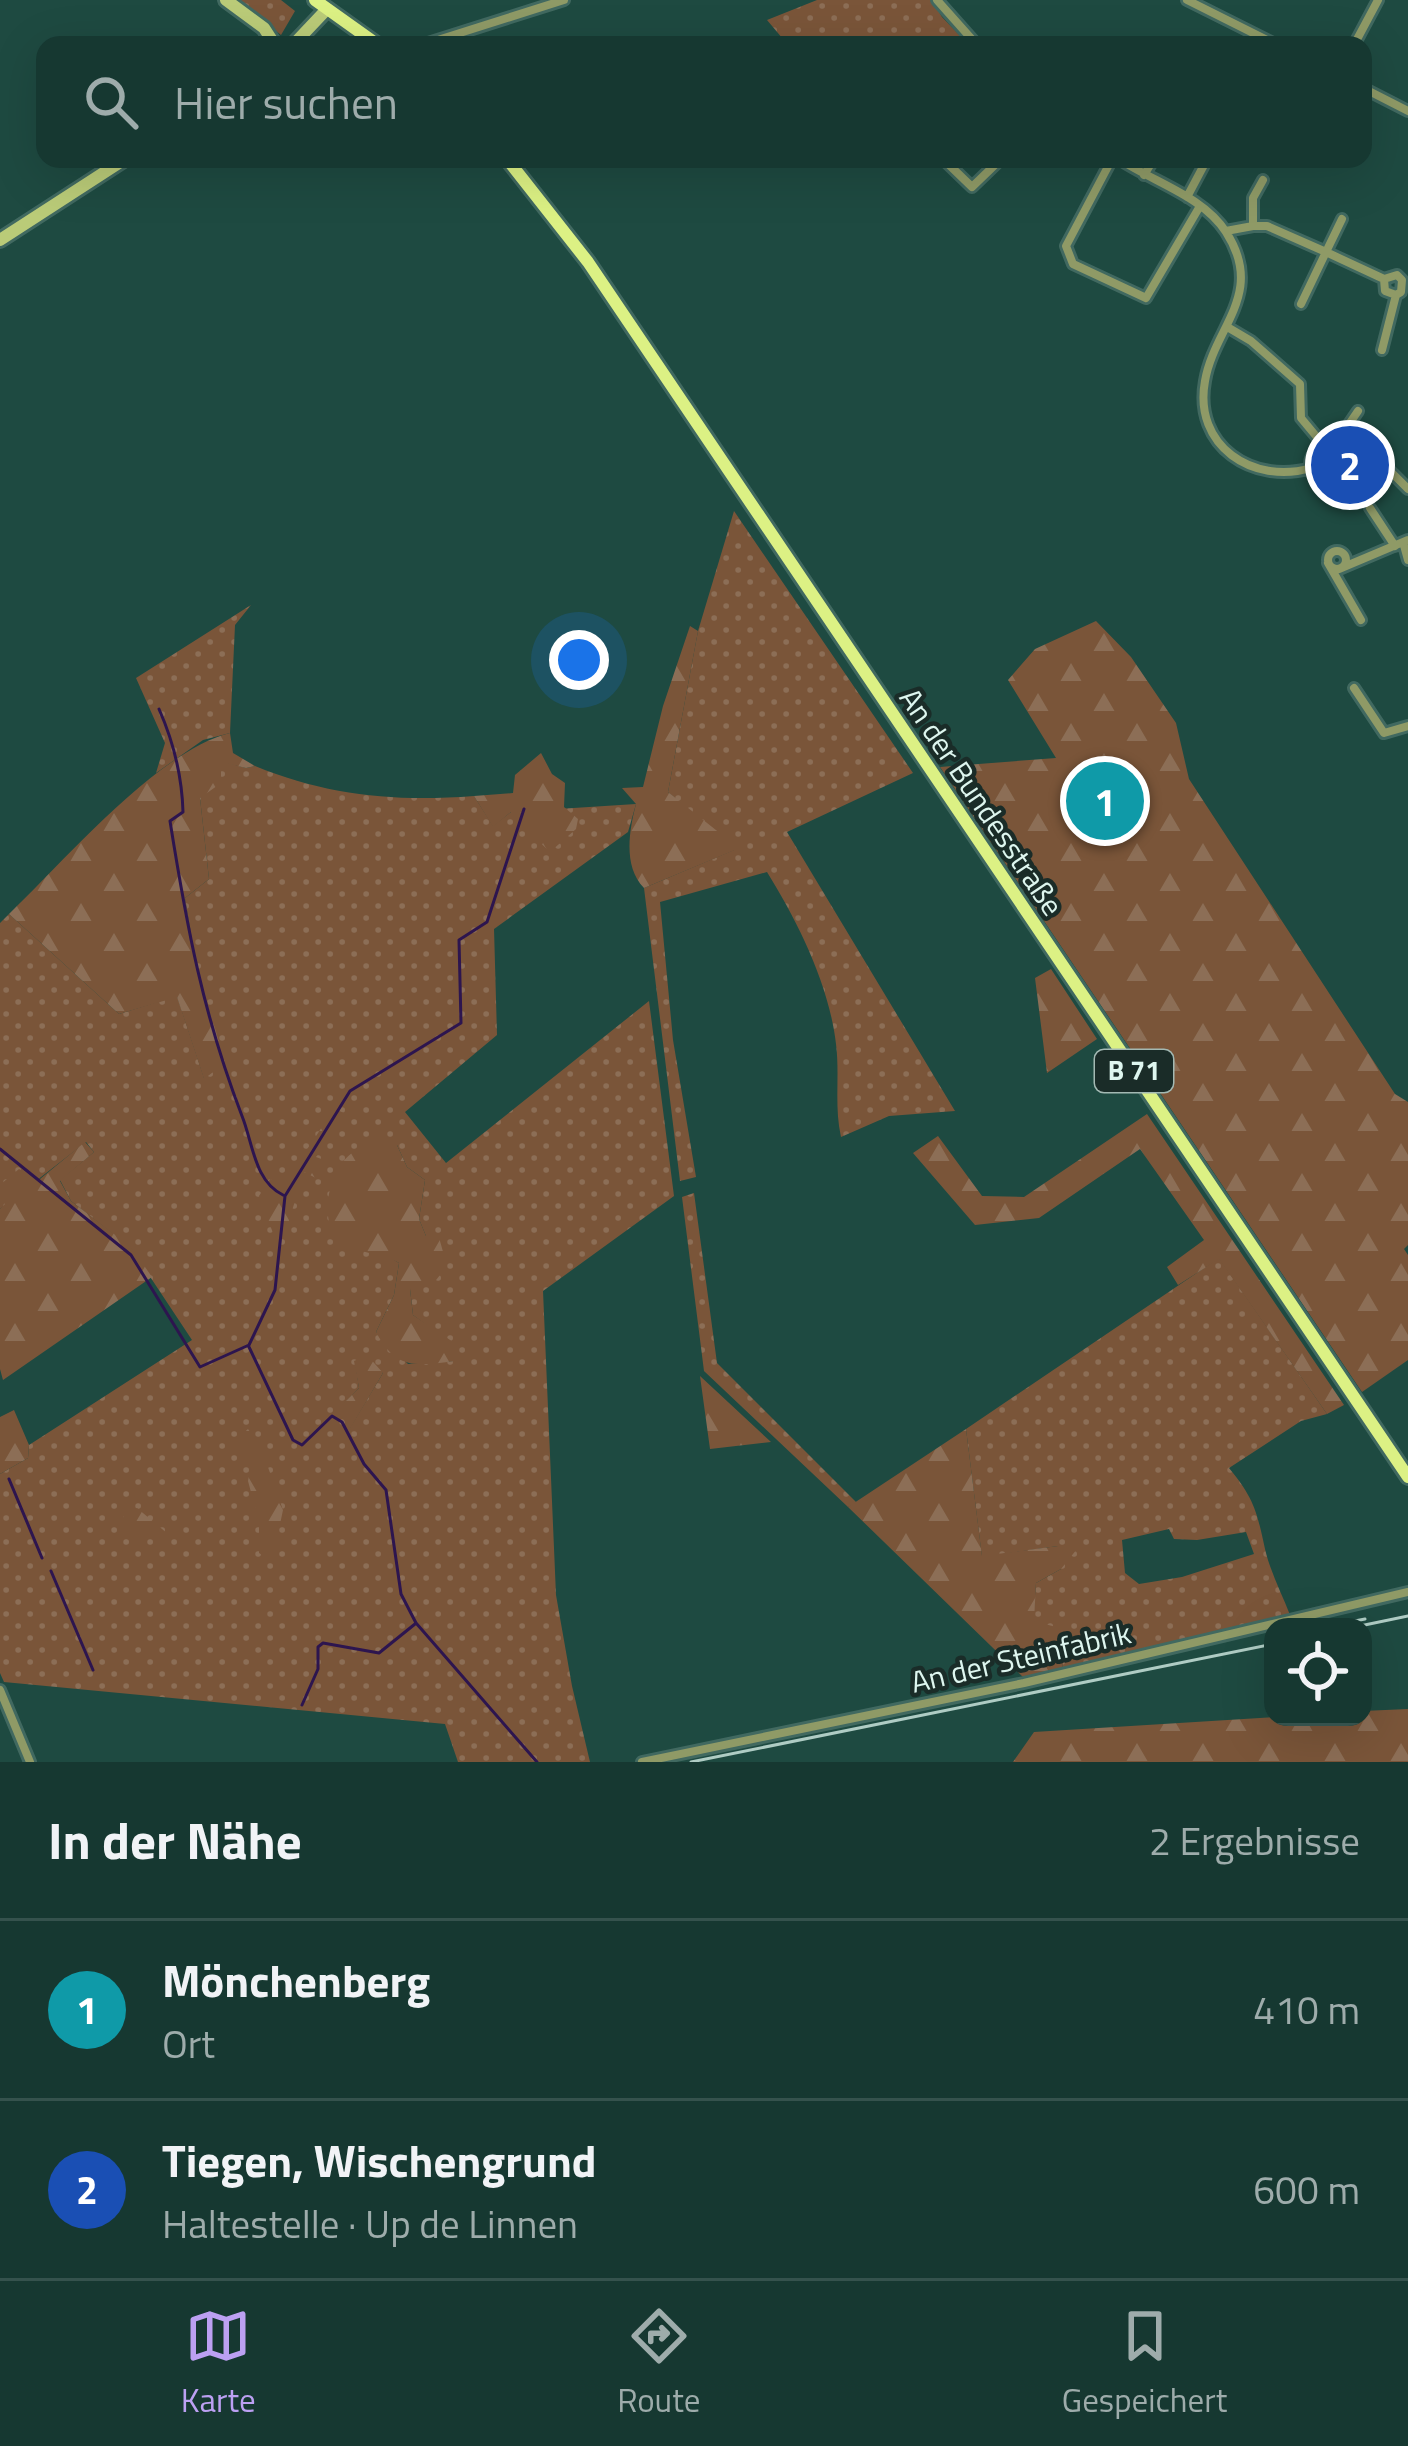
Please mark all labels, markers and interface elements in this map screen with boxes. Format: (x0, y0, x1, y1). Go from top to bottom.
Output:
search box (36, 36, 1372, 168)
text: Hier suchen (174, 68, 398, 136)
icon: search (78, 69, 144, 135)
pin: 2 (1311, 420, 1389, 510)
your location (549, 630, 609, 690)
street label: An der Bundesstraße (888, 678, 1075, 925)
pin: 1 (1066, 756, 1144, 846)
road number: B 71 (1095, 1050, 1173, 1092)
street label: An der Steinfabrik (906, 1609, 1136, 1705)
map controls (1264, 1618, 1372, 1726)
button: locate (1264, 1618, 1372, 1726)
text: In der Nähe (48, 1801, 302, 1879)
text: 2 Ergebnisse (1149, 1811, 1360, 1870)
text: Mönchenberg (162, 1946, 430, 2014)
text: 1 (76, 1980, 98, 2039)
text: 410 m (1253, 1980, 1360, 2039)
text: Ort (162, 2014, 215, 2073)
text: Tiegen, Wischengrund (162, 2126, 597, 2194)
text: 2 (76, 2160, 98, 2219)
text: 600 m (1253, 2160, 1360, 2219)
text: Haltestelle · Up de Linnen (162, 2194, 578, 2253)
tab: Karte (181, 2303, 256, 2425)
tab: Route (617, 2303, 700, 2425)
tab: Gespeichert (1062, 2303, 1227, 2425)

